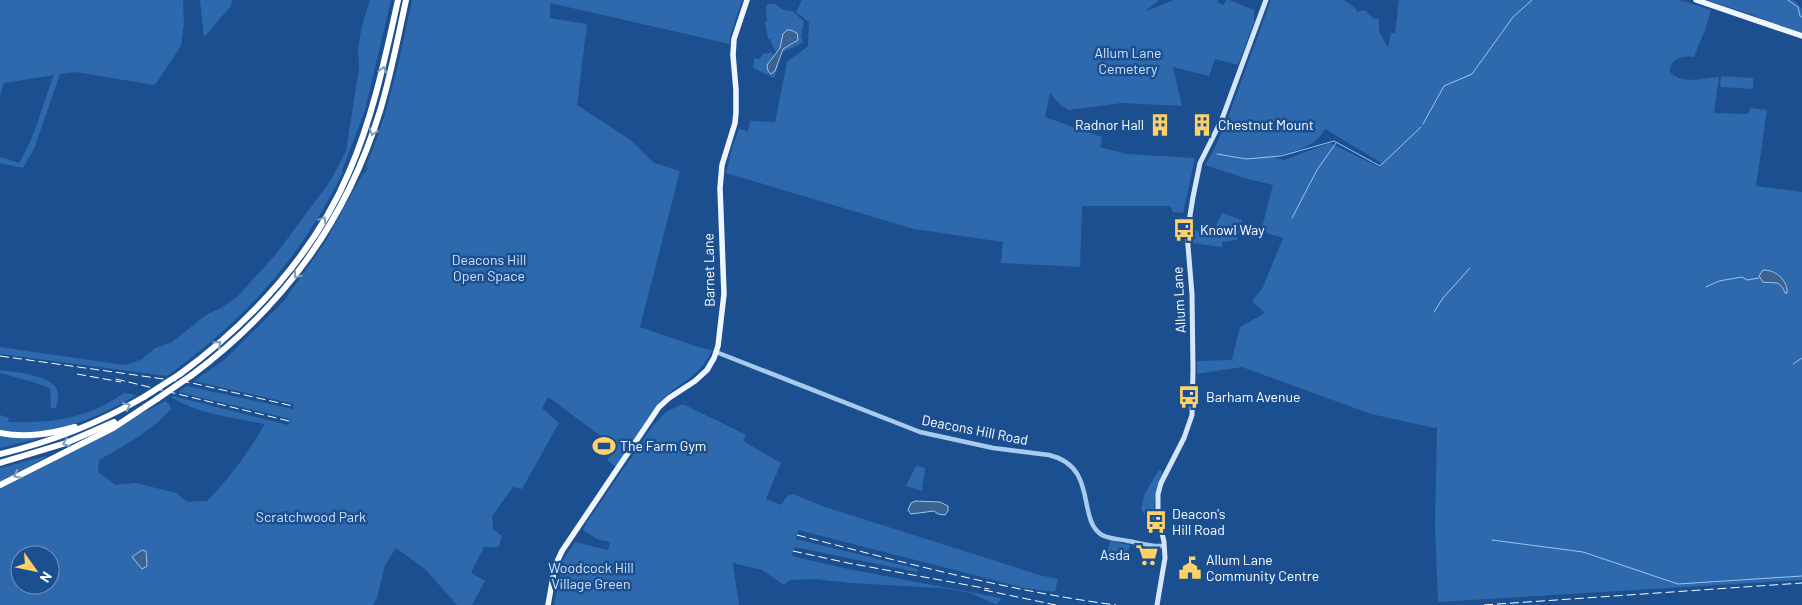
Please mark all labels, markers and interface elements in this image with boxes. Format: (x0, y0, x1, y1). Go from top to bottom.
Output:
park label: Allum Lane Cemetery (1095, 44, 1161, 77)
one-way arrow (377, 66, 387, 74)
building icon: Radnor Hall (1147, 112, 1173, 138)
building icon: Chestnut Mount (1189, 112, 1215, 138)
place label: Radnor Hall (1075, 116, 1144, 133)
place label: Chestnut Mount (1218, 116, 1314, 133)
one-way arrow (369, 127, 379, 136)
one-way arrow (317, 217, 326, 226)
bus stop icon: Knowl Way (1171, 217, 1197, 243)
place label: Knowl Way (1200, 221, 1265, 238)
street label: Barnet Lane (699, 233, 718, 307)
park label: Deacons Hill Open Space (452, 251, 526, 284)
street label: Allum Lane (1168, 266, 1189, 334)
one-way arrow (294, 269, 302, 278)
one-way arrow (213, 340, 222, 349)
bus stop icon: Barham Avenue (1176, 384, 1202, 410)
place label: Barham Avenue (1206, 388, 1301, 405)
one-way arrow (122, 402, 131, 412)
street label: Deacons Hill Road (920, 411, 1030, 448)
sports icon: The Farm Gym (591, 433, 617, 459)
one-way arrow (62, 437, 71, 447)
place label: The Farm Gym (620, 437, 706, 454)
one-way arrow (13, 469, 22, 479)
place label: Deacon's Hill Road (1172, 505, 1226, 538)
park label: Scratchwood Park (256, 508, 366, 525)
bus stop icon: Deacon's Hill Road (1143, 509, 1169, 535)
supermarket icon: Asda (1134, 542, 1160, 568)
north arrow (10, 545, 60, 595)
place label: Asda (1100, 546, 1130, 563)
place label: Allum Lane Community Centre (1206, 551, 1319, 584)
public building icon: Allum Lane Community Centre (1177, 555, 1203, 581)
park label: Woodcock Hill Village Green (548, 559, 634, 592)
text: N (37, 569, 56, 586)

